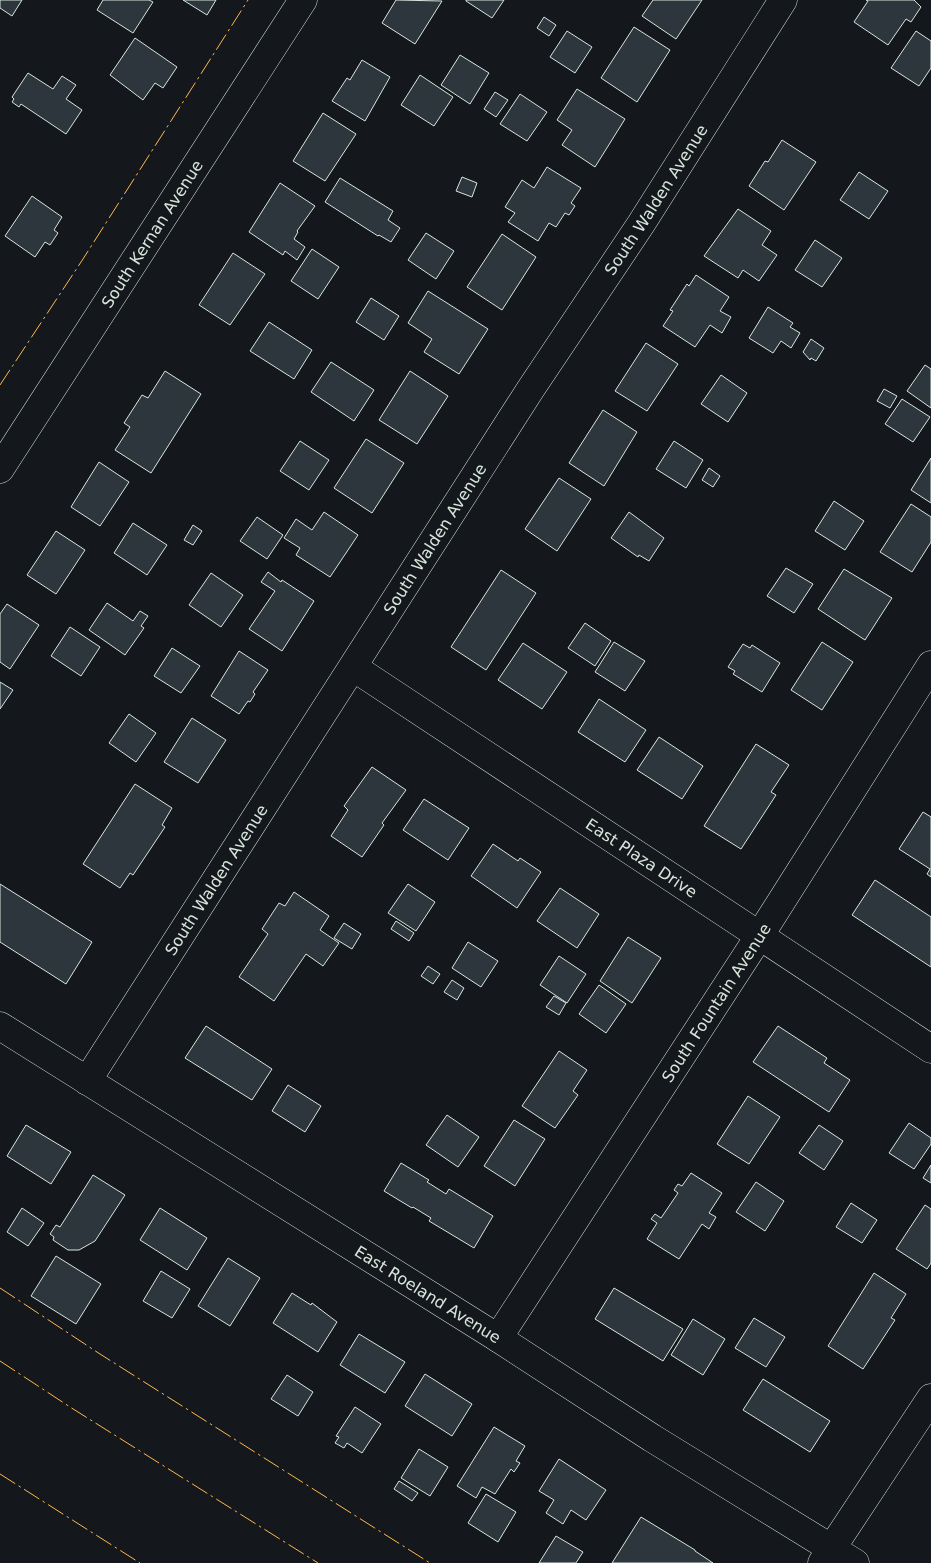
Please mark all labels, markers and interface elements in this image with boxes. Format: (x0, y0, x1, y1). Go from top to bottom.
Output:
street label: South Walden Avenue (600, 121, 711, 278)
street label: South Kernan Avenue (97, 156, 207, 311)
street label: South Walden Avenue (379, 460, 490, 618)
street label: South Walden Avenue (161, 801, 271, 959)
street label: East Plaza Drive (582, 814, 701, 901)
street label: South Fountain Avenue (657, 920, 775, 1086)
street label: East Roeland Avenue (351, 1241, 505, 1347)

